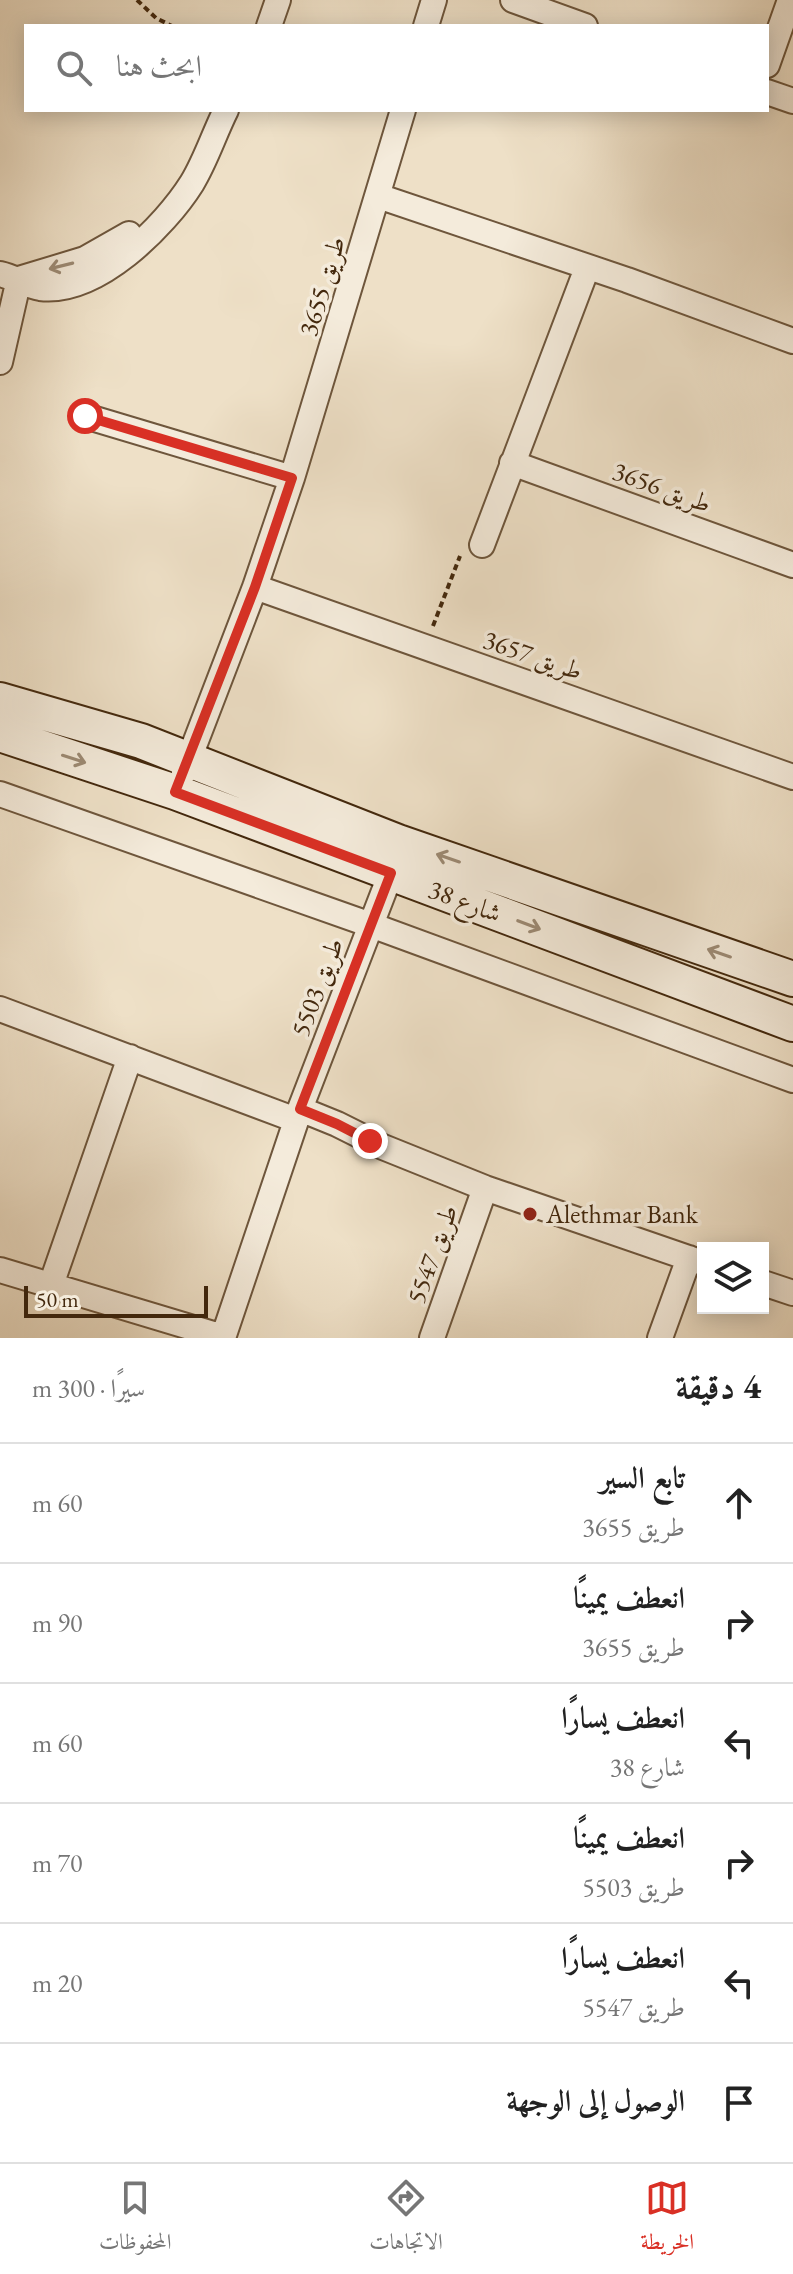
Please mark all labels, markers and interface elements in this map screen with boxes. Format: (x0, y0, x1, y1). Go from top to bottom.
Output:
search box (24, 24, 769, 112)
icon: search (52, 46, 96, 90)
text: ابحث هنا (116, 46, 202, 85)
street label: طريق 3655 (291, 232, 353, 340)
one-way arrow (48, 259, 74, 274)
route start (67, 398, 103, 434)
street label: طريق 3656 (608, 453, 716, 521)
street label: طريق 3657 (479, 622, 587, 688)
one-way arrow (61, 752, 86, 767)
one-way arrow (435, 850, 460, 865)
street label: شارع 38 (422, 872, 506, 935)
one-way arrow (516, 919, 540, 933)
street label: طريق 5503 (283, 933, 351, 1041)
one-way arrow (707, 945, 732, 960)
route end (352, 1123, 388, 1159)
place label: Alethmar Bank (545, 1197, 699, 1231)
street label: طريق 5547 (398, 1200, 466, 1308)
marker: Alethmar Bank (521, 1205, 539, 1223)
map controls (697, 1242, 769, 1314)
button: layers (697, 1242, 769, 1314)
scale bar (24, 1282, 208, 1318)
text: 50 m (36, 1285, 79, 1314)
text: 4 دقيقة (676, 1364, 761, 1408)
text: سيرًا · 300 m (32, 1371, 145, 1405)
text: تابع السير (600, 1458, 685, 1497)
icon: ahead (717, 1481, 761, 1525)
text: 60 m (32, 1486, 82, 1520)
text: طريق 3655 (582, 1510, 685, 1544)
text: انعطف يمينًا (573, 1578, 685, 1617)
icon: right (717, 1601, 761, 1645)
text: 90 m (32, 1606, 82, 1640)
text: طريق 3655 (582, 1630, 685, 1664)
text: انعطف يسارًا (561, 1698, 685, 1737)
icon: left (717, 1721, 761, 1765)
text: 60 m (32, 1726, 82, 1760)
text: شارع 38 (610, 1750, 685, 1784)
text: انعطف يمينًا (573, 1818, 685, 1857)
icon: right (717, 1841, 761, 1885)
text: 70 m (32, 1846, 82, 1880)
text: طريق 5503 (582, 1870, 685, 1904)
text: انعطف يسارًا (561, 1938, 685, 1977)
icon: left (717, 1961, 761, 2005)
text: 20 m (32, 1966, 82, 2000)
text: طريق 5547 (582, 1990, 685, 2024)
text: الوصول إلى الوجهة (506, 2081, 685, 2120)
icon: arrive (717, 2081, 761, 2125)
tab: المحفوظات (99, 2176, 171, 2263)
tab: الاتجاهات (369, 2176, 443, 2263)
tab: الخريطة (641, 2176, 694, 2263)

